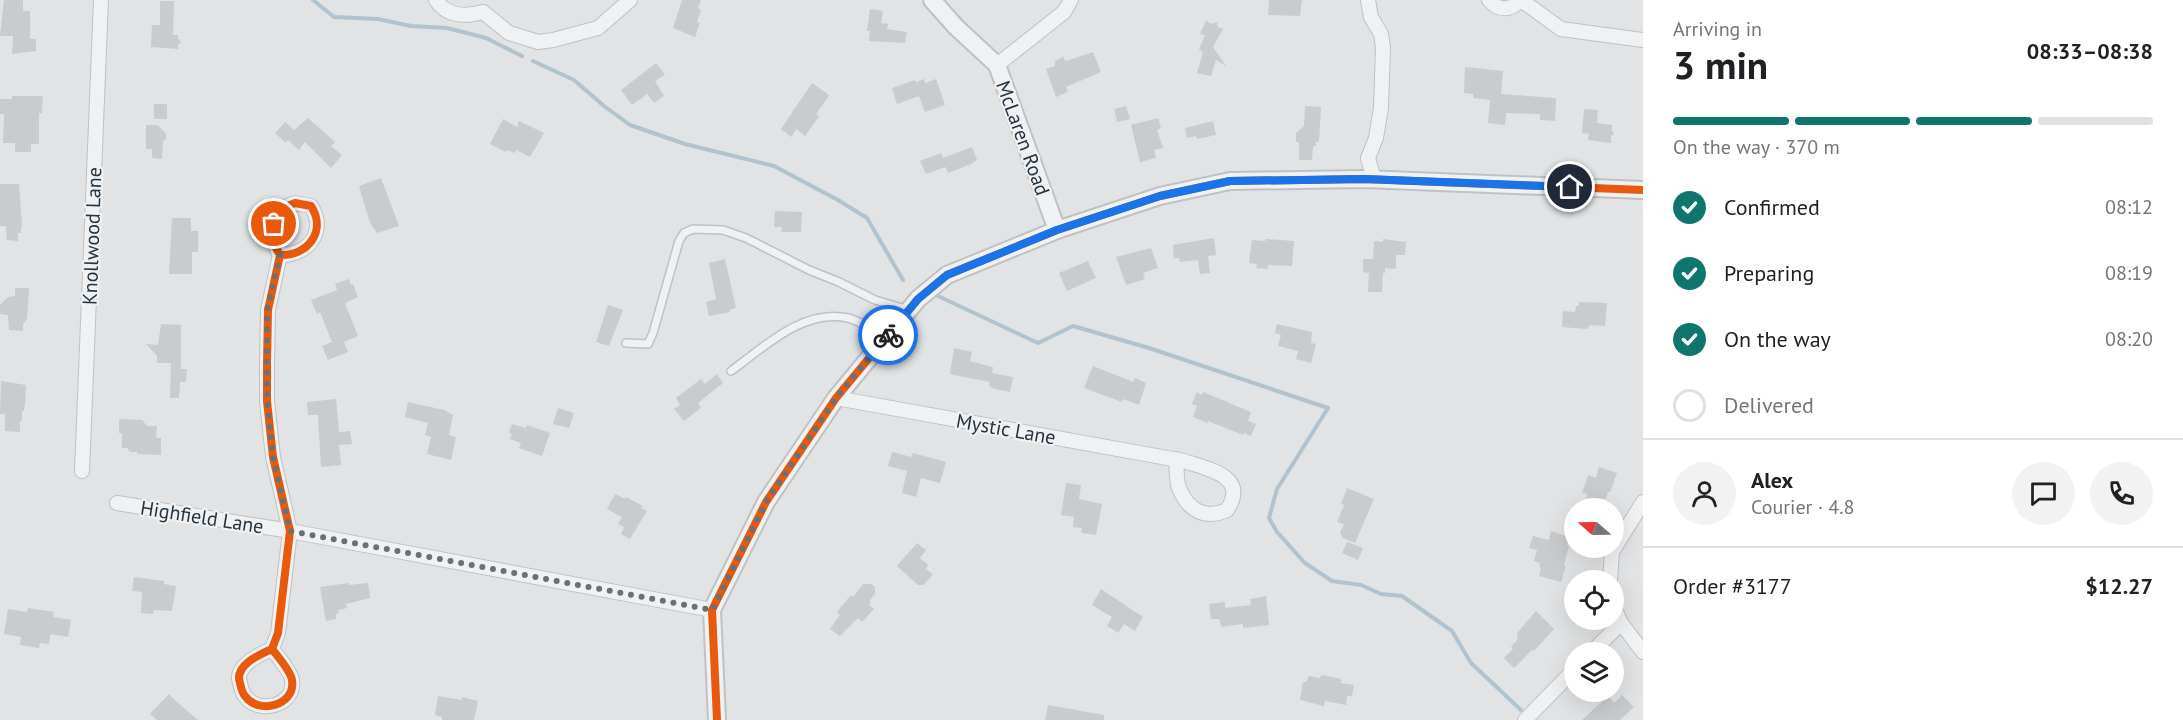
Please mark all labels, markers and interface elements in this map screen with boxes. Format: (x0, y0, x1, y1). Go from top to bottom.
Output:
text: Arriving in (1673, 16, 1762, 42)
text: 08:33–08:38 (2027, 37, 2153, 65)
text: 3 min (1673, 39, 1768, 90)
street label: McLaren Road (990, 77, 1056, 199)
text: On the way · 370 m (1673, 134, 1840, 160)
pin (1544, 161, 1595, 212)
street label: Knollwood Lane (77, 167, 107, 305)
icon: home (1553, 170, 1586, 203)
icon: check (1673, 191, 1706, 224)
text: Confirmed (1724, 193, 1820, 221)
text: 08:12 (2105, 194, 2153, 220)
pin (248, 198, 299, 249)
icon: bag (257, 207, 290, 240)
icon: check (1673, 257, 1706, 290)
text: Preparing (1724, 259, 1814, 287)
text: 08:19 (2105, 260, 2153, 286)
courier (858, 305, 918, 365)
icon: bike (872, 319, 905, 352)
icon: check (1673, 323, 1706, 356)
text: On the way (1724, 325, 1831, 353)
text: 08:20 (2105, 326, 2153, 352)
text: Delivered (1724, 391, 1814, 419)
street label: Mystic Lane (954, 407, 1058, 451)
button: person (1673, 462, 1736, 525)
button: chat (2012, 462, 2075, 525)
button: phone (2090, 462, 2153, 525)
text: Alex (1751, 466, 1793, 494)
street label: Highfield Lane (139, 494, 265, 540)
text: Courier · 4.8 (1751, 494, 1854, 520)
north arrow (1564, 498, 1624, 558)
map controls (1564, 498, 1624, 702)
button: locate (1564, 570, 1624, 630)
text: Order #3177 (1673, 572, 1792, 600)
text: $12.27 (2085, 572, 2153, 600)
button: layers (1564, 642, 1624, 702)

